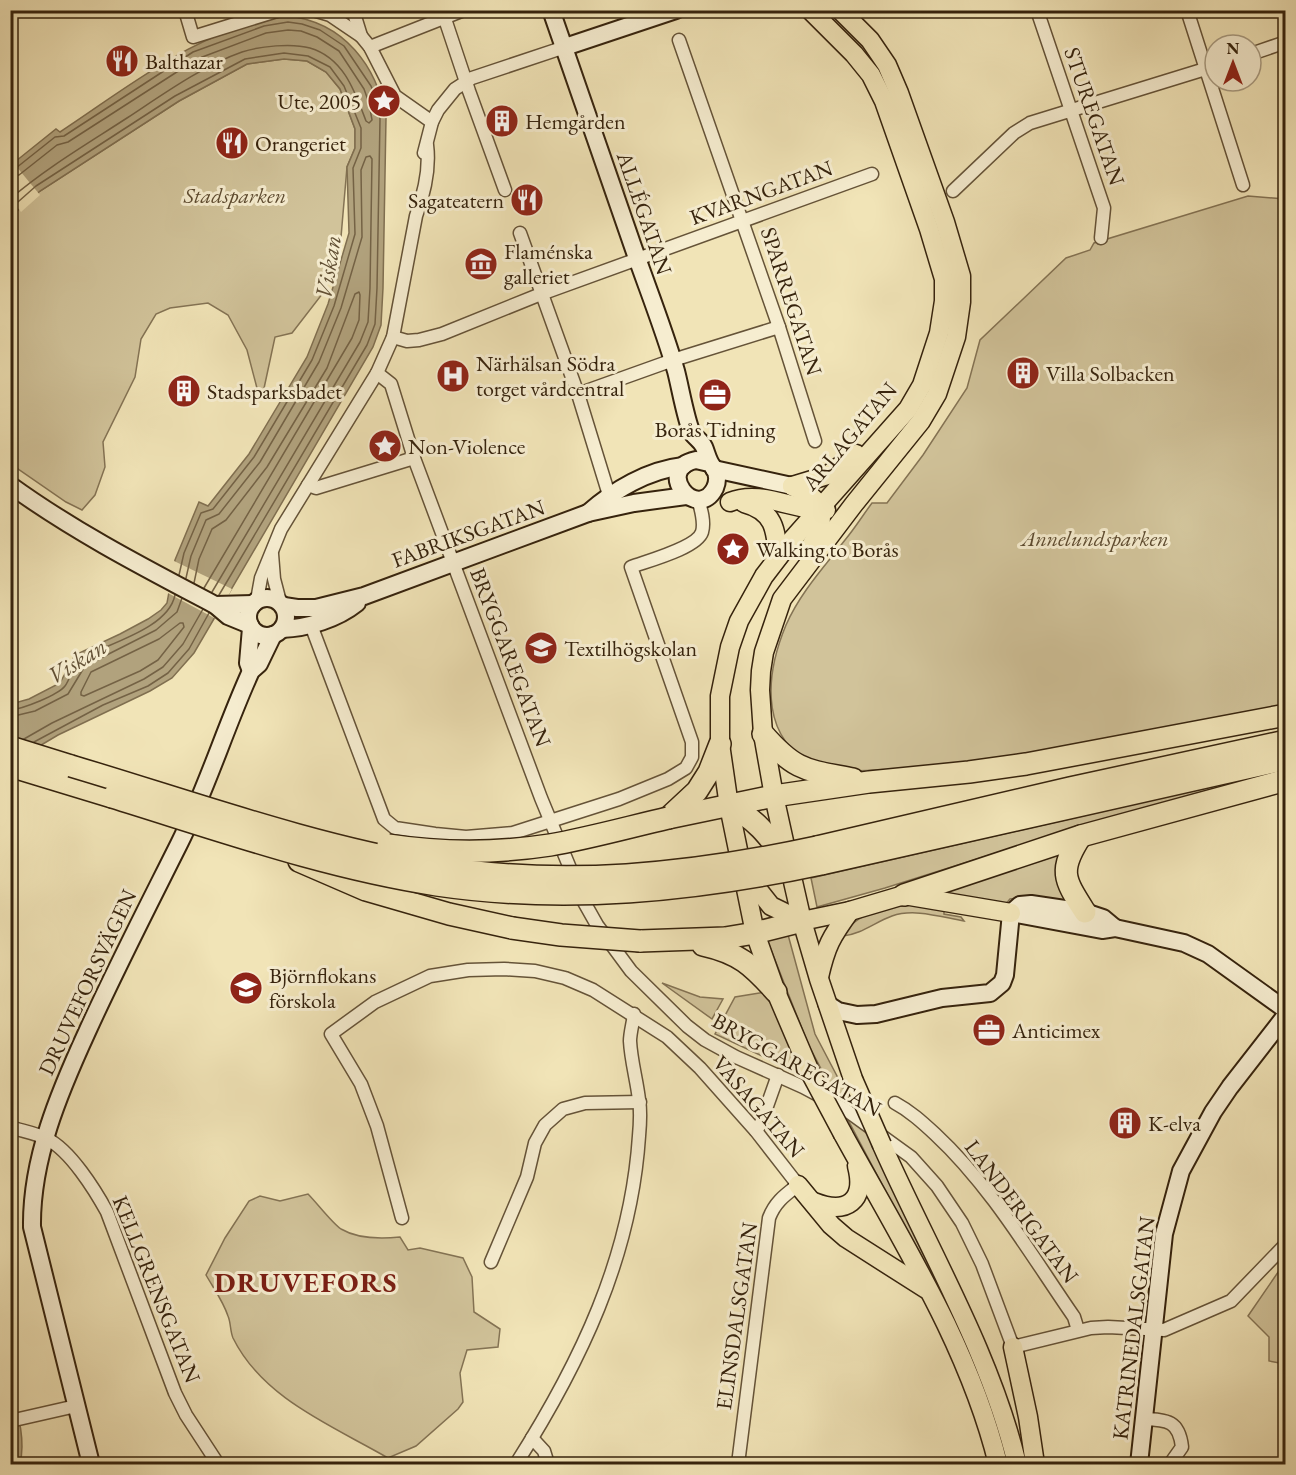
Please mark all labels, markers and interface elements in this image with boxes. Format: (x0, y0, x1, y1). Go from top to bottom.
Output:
north arrow (1203, 33, 1263, 93)
text: N (1227, 38, 1240, 59)
restaurant icon: Balthazar (104, 43, 140, 79)
street label: STUREGATAN (1057, 43, 1132, 189)
place label: Balthazar (145, 47, 224, 76)
place icon: Ute, 2005 (366, 83, 402, 119)
place label: Ute, 2005 (278, 87, 361, 116)
building icon: Hemgården (484, 103, 520, 139)
place label: Hemgården (525, 107, 626, 136)
restaurant icon: Orangeriet (214, 125, 250, 161)
place label: Orangeriet (255, 129, 346, 158)
street label: ALLÉGATAN (610, 147, 679, 279)
street label: KVARNGATAN (686, 153, 837, 232)
park label: Stadsparken (183, 181, 286, 210)
restaurant icon: Sagateatern (509, 182, 545, 218)
place label: Sagateatern (408, 186, 504, 215)
street label: SPARREGATAN (754, 223, 829, 379)
water label: Viskan (307, 233, 348, 301)
place label: Flaménska galleriet (504, 237, 593, 291)
museum icon: Flaménska galleriet (463, 246, 499, 282)
place label: Närhälsan Södra torget vårdcentral (476, 349, 624, 403)
building icon: Villa Solbacken (1005, 355, 1041, 391)
hospital icon: Närhälsan Södra torget vårdcentral (435, 358, 471, 394)
place label: Villa Solbacken (1046, 359, 1175, 388)
building icon: Stadsparksbadet (166, 373, 202, 409)
street label: ARLAGATAN (795, 376, 904, 497)
place label: Stadsparksbadet (207, 377, 342, 406)
office icon: Borås Tidning (697, 377, 733, 413)
place label: Borås Tidning (655, 415, 776, 444)
place icon: Non-Violence (367, 428, 403, 464)
place label: Non-Violence (408, 432, 526, 461)
street label: FABRIKSGATAN (388, 492, 549, 575)
park label: Annelundsparken (1019, 524, 1169, 553)
place icon: Walking to Borås (715, 531, 751, 567)
place label: Walking to Borås (756, 535, 899, 564)
street label: BRYGGAREGATAN (463, 564, 558, 751)
water label: Viskan (41, 630, 112, 691)
school or university icon: Textilhögskolan (523, 630, 559, 666)
place label: Textilhögskolan (564, 634, 698, 663)
street label: DRUVEFORSVÄGEN (32, 884, 144, 1080)
place label: Björnflokans förskola (269, 961, 376, 1015)
school or university icon: Björnflokans förskola (228, 970, 264, 1006)
street label: BRYGGAREGATAN (707, 1006, 887, 1123)
office icon: Anticimex (971, 1012, 1007, 1048)
place label: Anticimex (1011, 1016, 1101, 1045)
street label: VASAGATAN (706, 1049, 811, 1164)
building icon: K-elva (1107, 1105, 1143, 1141)
place label: K-elva (1148, 1109, 1201, 1138)
street label: LANDERIGATAN (958, 1134, 1085, 1289)
street label: KELLGRENSGATAN (106, 1191, 208, 1388)
street label: KATRINEDALSGATAN (1105, 1214, 1162, 1441)
street label: ELINSDALSGATAN (709, 1220, 764, 1412)
district label: DRUVEFORS (214, 1264, 398, 1300)

